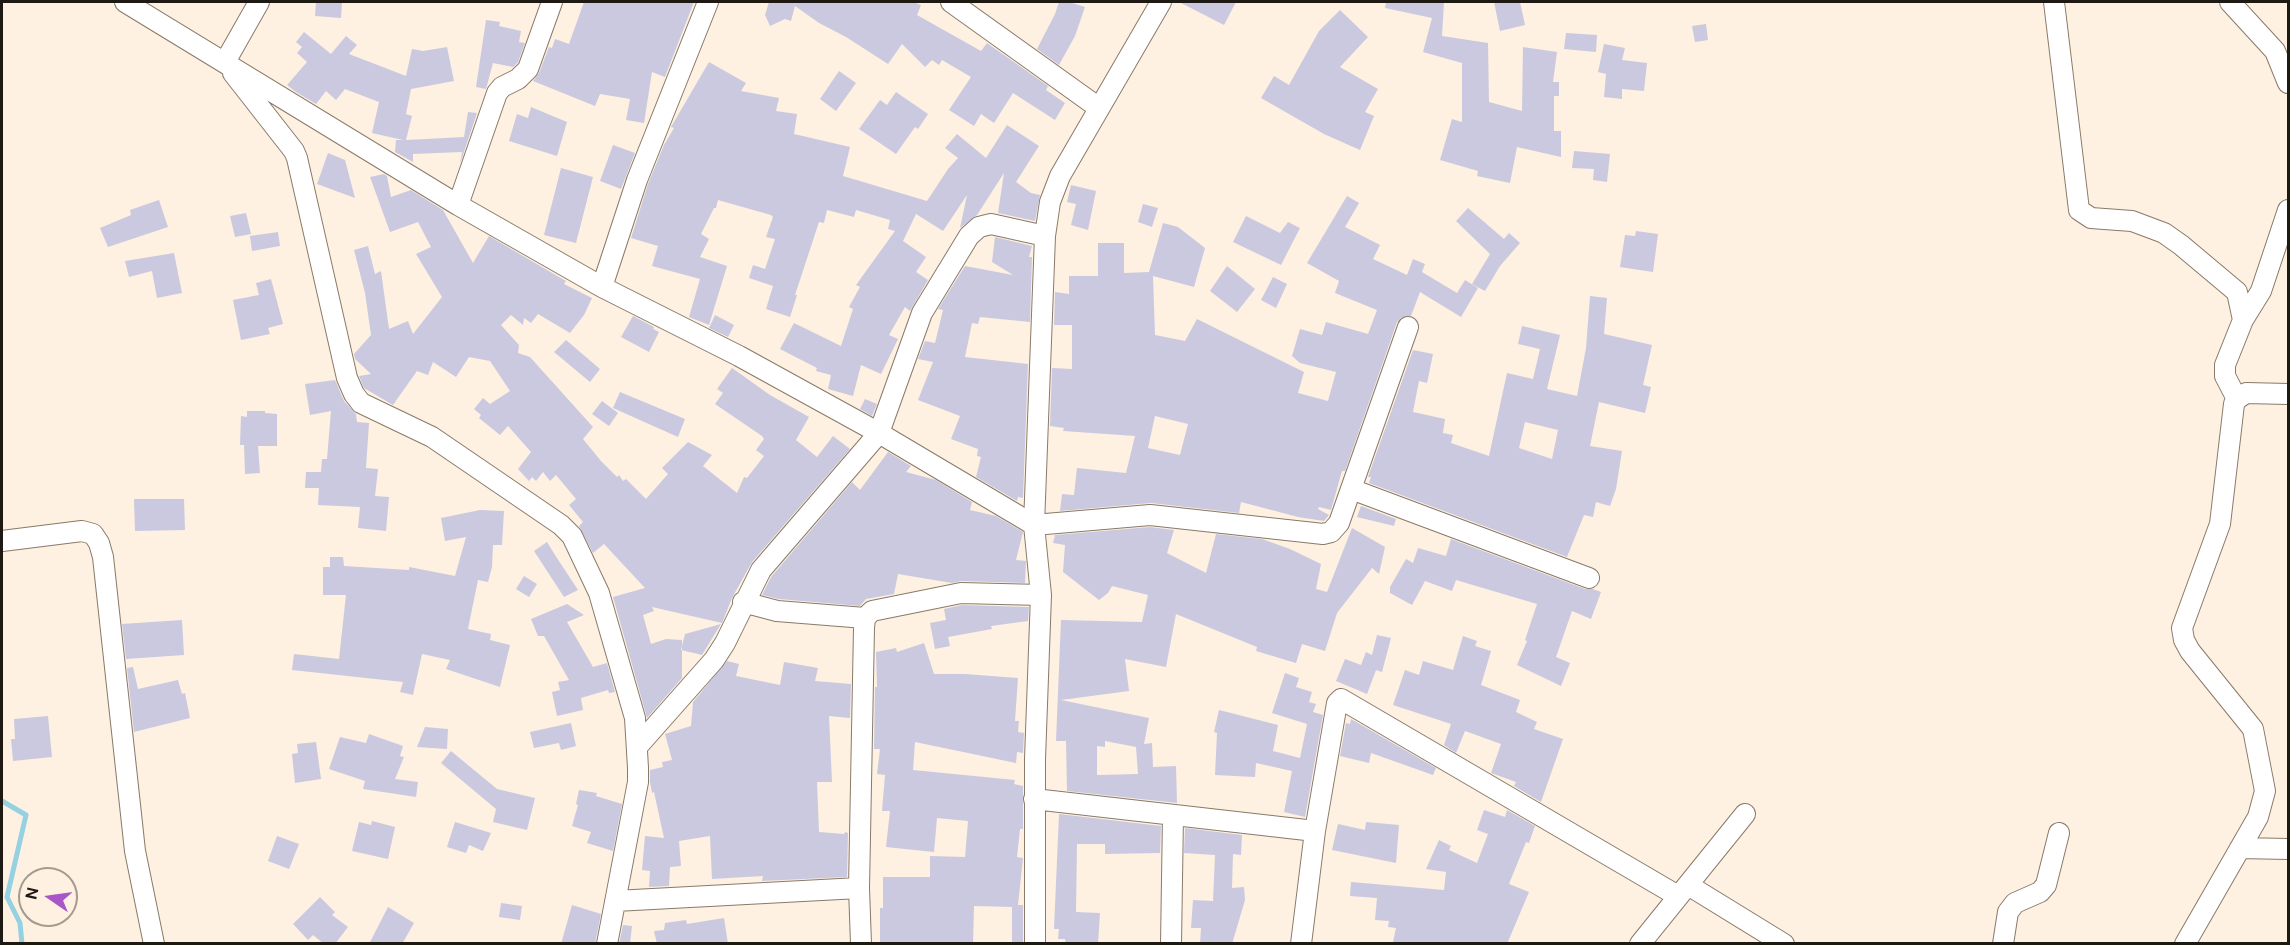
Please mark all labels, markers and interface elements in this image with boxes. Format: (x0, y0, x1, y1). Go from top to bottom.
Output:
north arrow (18, 867, 78, 927)
text: N (20, 885, 43, 901)

